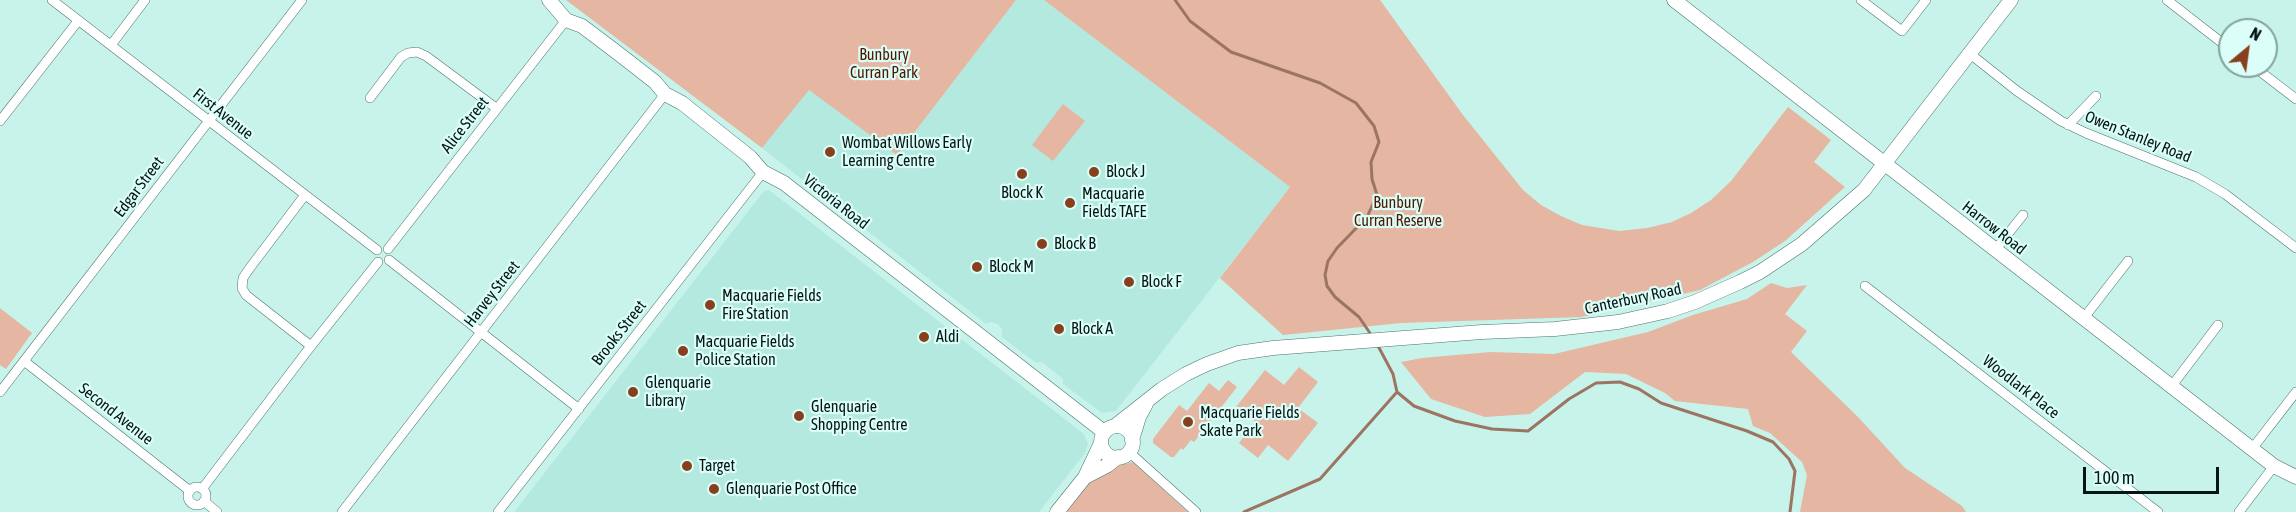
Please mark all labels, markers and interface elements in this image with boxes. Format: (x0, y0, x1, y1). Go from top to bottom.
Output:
north arrow (2218, 18, 2278, 78)
text: N (2247, 24, 2264, 44)
park label: Bunbury Curran Park (850, 45, 918, 83)
street label: First Avenue (189, 84, 257, 144)
street label: Alice Street (437, 93, 493, 157)
street label: Owen Stanley Road (2082, 107, 2194, 167)
place label: Wombat Willows Early Learning Centre (842, 133, 972, 171)
marker: Wombat Willows Early Learning Centre (823, 145, 837, 159)
street label: Edgar Street (110, 153, 168, 221)
place label: Block J (1106, 162, 1145, 182)
marker: Block J (1087, 165, 1101, 179)
marker: Block K (1015, 167, 1029, 181)
street label: Victoria Road (799, 170, 873, 234)
place label: Block K (1001, 183, 1043, 203)
place label: Macquarie Fields TAFE (1082, 184, 1146, 222)
park label: Bunbury Curran Reserve (1354, 193, 1442, 231)
marker: Macquarie Fields TAFE (1063, 196, 1077, 210)
street label: Harrow Road (1958, 197, 2030, 259)
place label: Block B (1054, 234, 1096, 254)
marker: Block B (1035, 237, 1049, 251)
street label: Harvey Street (460, 257, 524, 331)
place label: Block M (989, 257, 1034, 277)
marker: Block M (970, 260, 984, 274)
place label: Block F (1141, 272, 1182, 292)
marker: Block F (1122, 275, 1136, 289)
street label: Canterbury Road (1583, 279, 1683, 319)
place label: Macquarie Fields Fire Station (722, 286, 821, 324)
street label: Brooks Street (588, 297, 650, 369)
marker: Macquarie Fields Fire Station (703, 298, 717, 312)
place label: Block A (1071, 319, 1113, 339)
marker: Block A (1052, 322, 1066, 336)
place label: Aldi (936, 327, 959, 347)
marker: Aldi (917, 330, 931, 344)
place label: Macquarie Fields Police Station (695, 332, 794, 370)
marker: Macquarie Fields Police Station (676, 344, 690, 358)
street label: Woodlark Place (1979, 351, 2063, 423)
place label: Glenquarie Library (645, 373, 711, 411)
street label: Second Avenue (75, 379, 157, 449)
marker: Glenquarie Library (626, 385, 640, 399)
place label: Glenquarie Shopping Centre (811, 397, 907, 435)
place label: Macquarie Fields Skate Park (1200, 403, 1299, 441)
marker: Glenquarie Shopping Centre (792, 409, 806, 423)
marker: Macquarie Fields Skate Park (1181, 415, 1195, 429)
scale bar (2086, 455, 2222, 493)
place label: Target (699, 456, 735, 476)
marker: Target (680, 459, 694, 473)
text: 100 m (2094, 467, 2135, 488)
place label: Glenquarie Post Office (726, 479, 857, 499)
marker: Glenquarie Post Office (707, 482, 721, 496)

